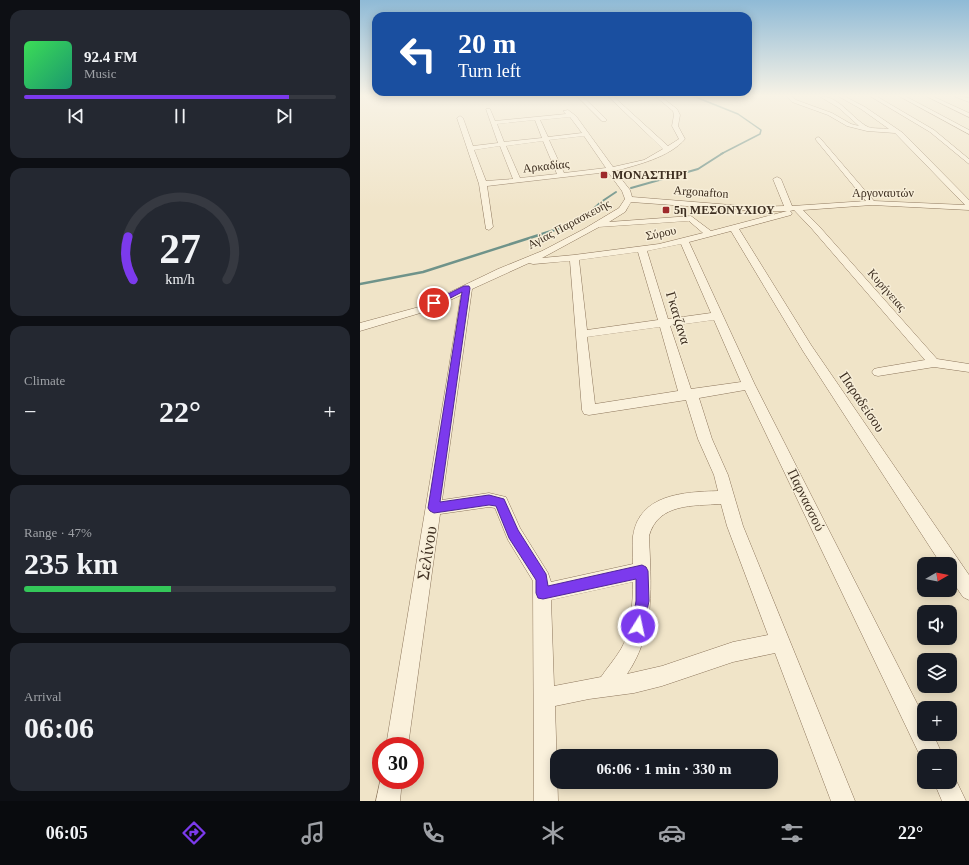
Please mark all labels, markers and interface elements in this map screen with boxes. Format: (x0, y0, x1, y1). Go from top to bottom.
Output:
icon: left (392, 28, 444, 80)
text: 20 m (458, 28, 516, 59)
text: 92.4 FM (84, 49, 137, 65)
text: Turn left (458, 61, 521, 81)
text: Music (84, 66, 117, 81)
icon: previous (65, 105, 87, 127)
icon: pause (169, 105, 191, 127)
icon: next (273, 105, 295, 127)
street label: Αρκαδίας (522, 157, 570, 175)
place label: ΜΟΝΑΣΤΗΡΙ (612, 168, 688, 182)
marker: ΜΟΝΑΣΤΗΡΙ (599, 170, 609, 180)
street label: Argonafton (673, 183, 729, 201)
street label: Αργοναυτών (852, 186, 914, 200)
street label: Αγίας Παρασκευής (525, 196, 613, 252)
place label: 5η ΜΕΣΟΝΥΧΙΟΥ (674, 203, 775, 217)
marker: 5η ΜΕΣΟΝΥΧΙΟΥ (661, 205, 671, 215)
street label: Σύρου (644, 223, 678, 243)
text: 27 (159, 226, 201, 272)
street label: Κυρήνειας (865, 266, 909, 314)
text: km/h (165, 271, 195, 287)
pin (417, 286, 451, 320)
street label: Γκατζανα (663, 290, 693, 347)
icon: arrive (423, 292, 445, 314)
street label: Παραδείσου (836, 369, 888, 435)
text: Climate (24, 373, 65, 388)
text: 22° (159, 395, 201, 428)
text: − (24, 399, 36, 424)
text: + (324, 399, 336, 424)
street label: Παρνασσού (785, 467, 827, 534)
text: Range · 47% (24, 525, 92, 540)
street label: Σελίνου (413, 525, 441, 581)
text: 235 km (24, 547, 118, 580)
north arrow (917, 557, 957, 597)
map controls (917, 557, 957, 789)
position arrow (617, 605, 659, 647)
button: sound (917, 605, 957, 645)
button: layers (917, 653, 957, 693)
text: Arrival (24, 689, 62, 704)
button: + (917, 701, 957, 741)
text: 06:06 (24, 711, 94, 744)
speed limit sign: 30 (372, 737, 424, 789)
button: − (917, 749, 957, 789)
text: 06:06 · 1 min · 330 m (597, 761, 732, 777)
icon: directions (180, 819, 208, 847)
icon: music (299, 819, 327, 847)
icon: phone (419, 819, 447, 847)
icon: climate (539, 819, 567, 847)
icon: car (658, 819, 686, 847)
icon: filters (778, 819, 806, 847)
text: 06:05 (46, 823, 88, 843)
text: 22° (898, 823, 923, 843)

